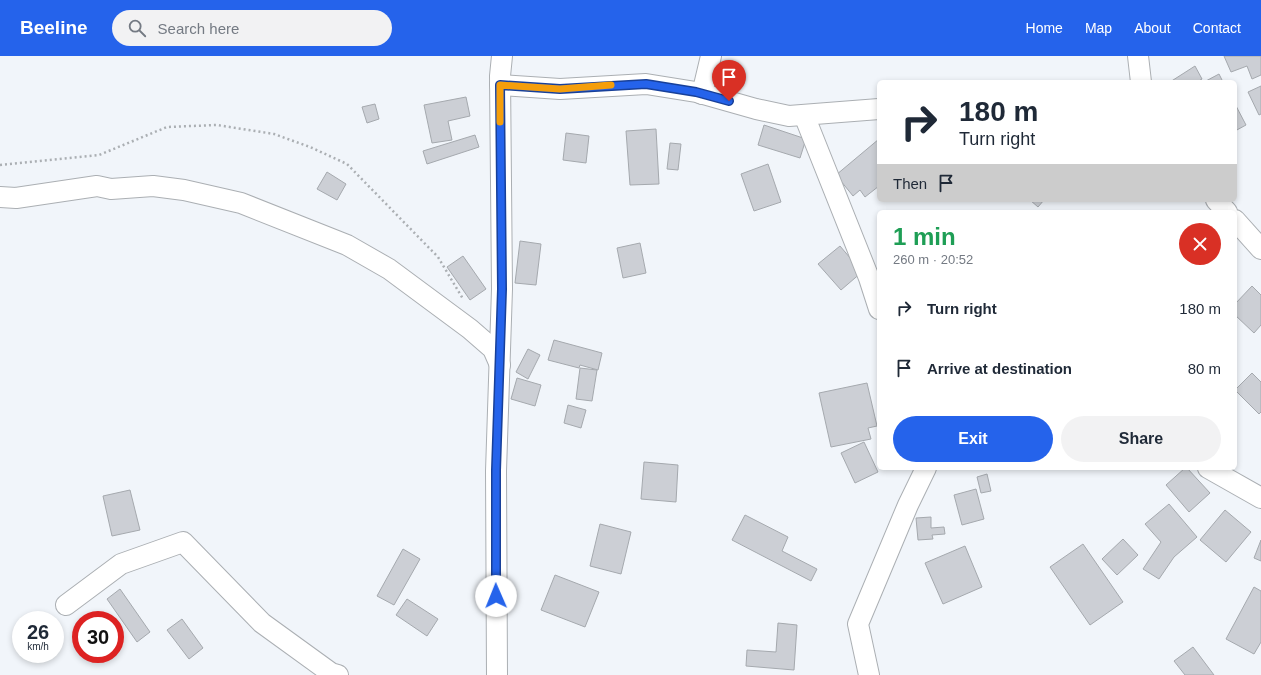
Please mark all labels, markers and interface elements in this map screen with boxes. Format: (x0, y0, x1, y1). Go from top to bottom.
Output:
search box (112, 10, 392, 46)
text: Beeline (20, 17, 88, 38)
icon: search (126, 17, 148, 39)
text: Search here (158, 20, 239, 37)
text: Home (1026, 20, 1063, 36)
text: Map (1085, 20, 1112, 36)
text: About (1134, 20, 1171, 36)
text: Contact (1193, 20, 1241, 36)
pin (712, 60, 746, 101)
icon: arrive (718, 66, 740, 88)
icon: right (893, 96, 945, 148)
text: 180 m (959, 96, 1038, 127)
text: Turn right (959, 129, 1035, 149)
icon: arrive (935, 172, 957, 194)
text: Then (893, 175, 927, 192)
text: 1 min (893, 223, 956, 250)
button: close (1179, 223, 1221, 265)
text: 260 m · 20:52 (893, 252, 973, 267)
icon: right (893, 297, 915, 319)
text: Turn right (927, 300, 997, 317)
text: 180 m (1179, 300, 1221, 317)
icon: arrive (893, 357, 915, 379)
text: Arrive at destination (927, 360, 1072, 377)
text: 80 m (1188, 360, 1221, 377)
button: Exit (893, 416, 1053, 462)
button: Share (1061, 416, 1221, 462)
position arrow (475, 575, 517, 617)
speed limit sign: 30 (72, 611, 124, 663)
text: 26 (27, 621, 49, 643)
text: km/h (27, 641, 49, 652)

